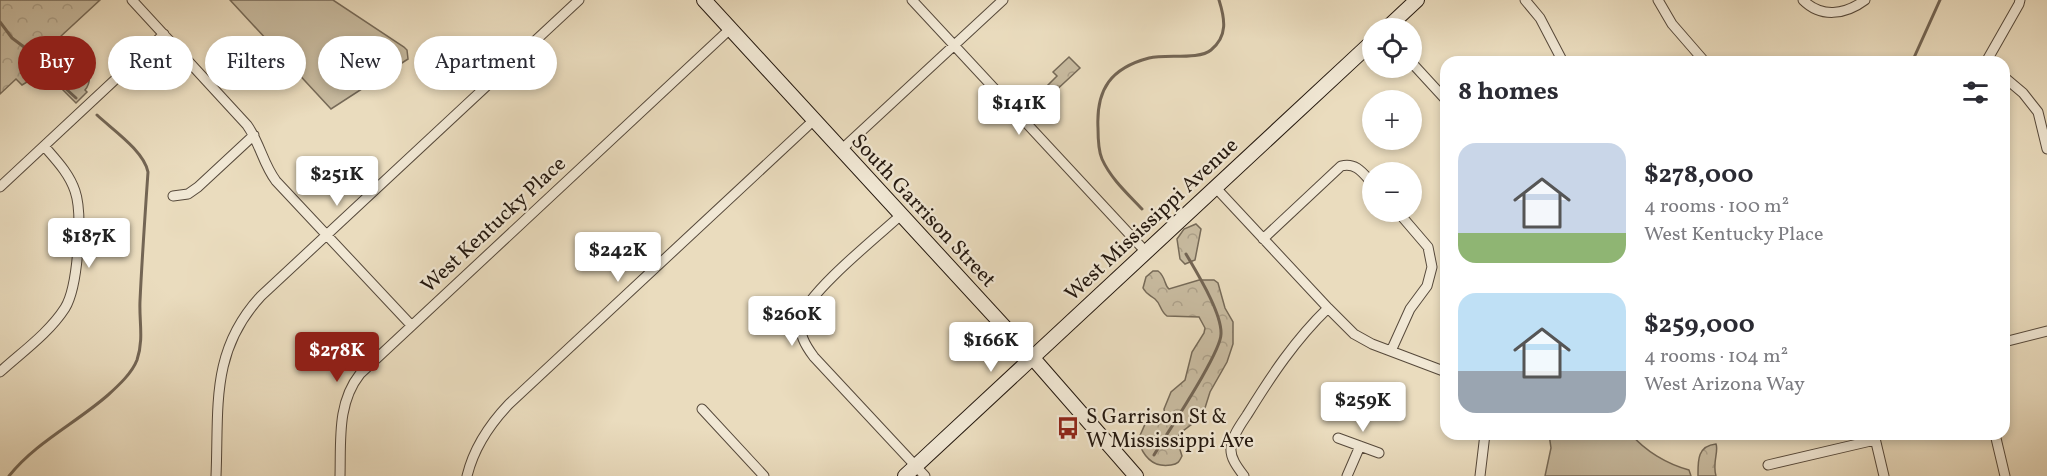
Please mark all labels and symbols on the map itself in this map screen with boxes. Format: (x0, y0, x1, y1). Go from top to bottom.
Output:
pin: $141K (977, 85, 1061, 136)
street label: South Garrison Street (844, 128, 1002, 294)
street label: West Mississippi Avenue (1059, 132, 1245, 308)
street label: West Kentucky Place (415, 150, 573, 300)
pin: $251K (295, 156, 379, 207)
pin: $187K (47, 218, 131, 269)
pin: $242K (576, 232, 660, 283)
pin: $260K (750, 296, 834, 347)
pin: $166K (949, 322, 1033, 373)
pin: $278K (295, 332, 379, 383)
pin: $259K (1321, 382, 1405, 433)
place label: S Garrison St & W Mississippi Ave (1086, 403, 1254, 456)
bus stop icon: S Garrison St & W Mississippi Ave (1055, 415, 1081, 441)

